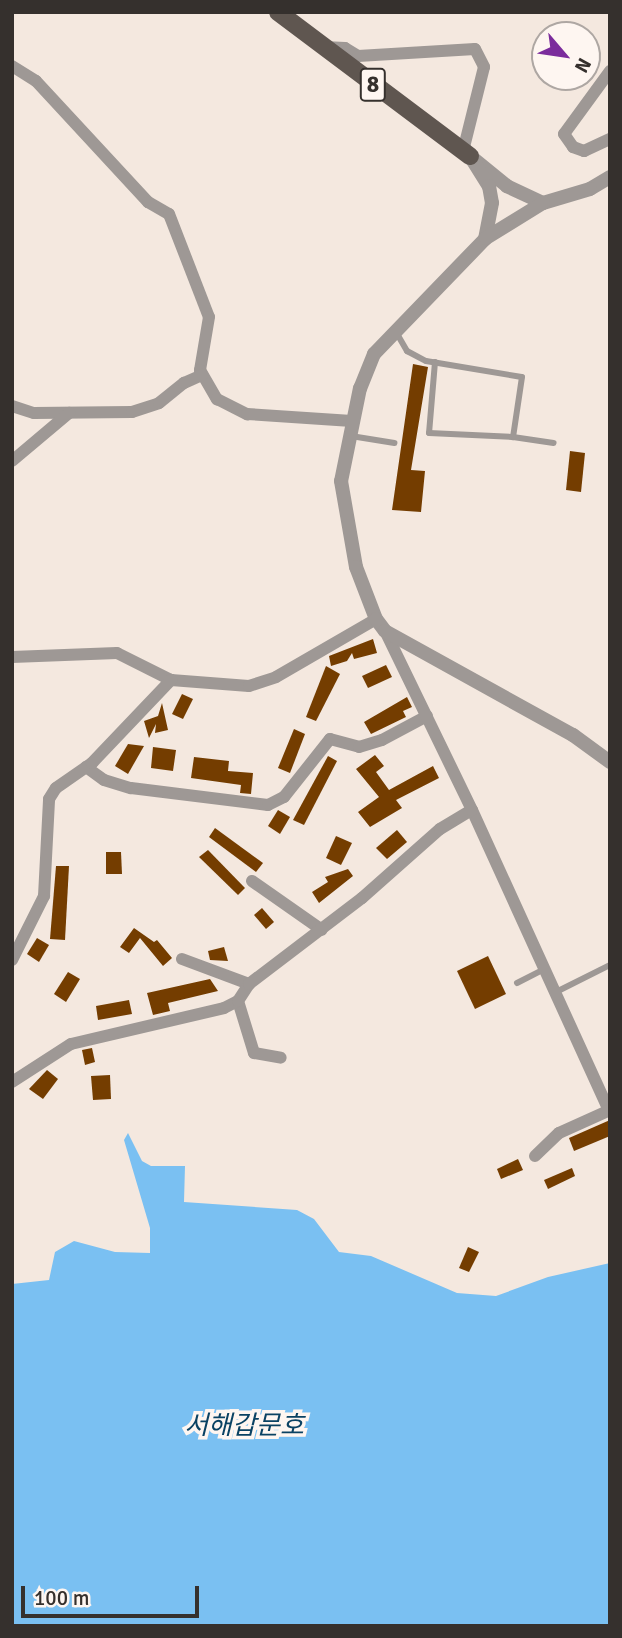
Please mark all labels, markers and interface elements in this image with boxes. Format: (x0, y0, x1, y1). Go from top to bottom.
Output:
north arrow (531, 21, 601, 91)
text: N (569, 54, 596, 77)
road number: 8 (359, 66, 387, 104)
water label: 서해갑문호 (184, 1411, 304, 1443)
scale bar (24, 1572, 203, 1616)
text: 100 m (34, 1585, 89, 1611)

